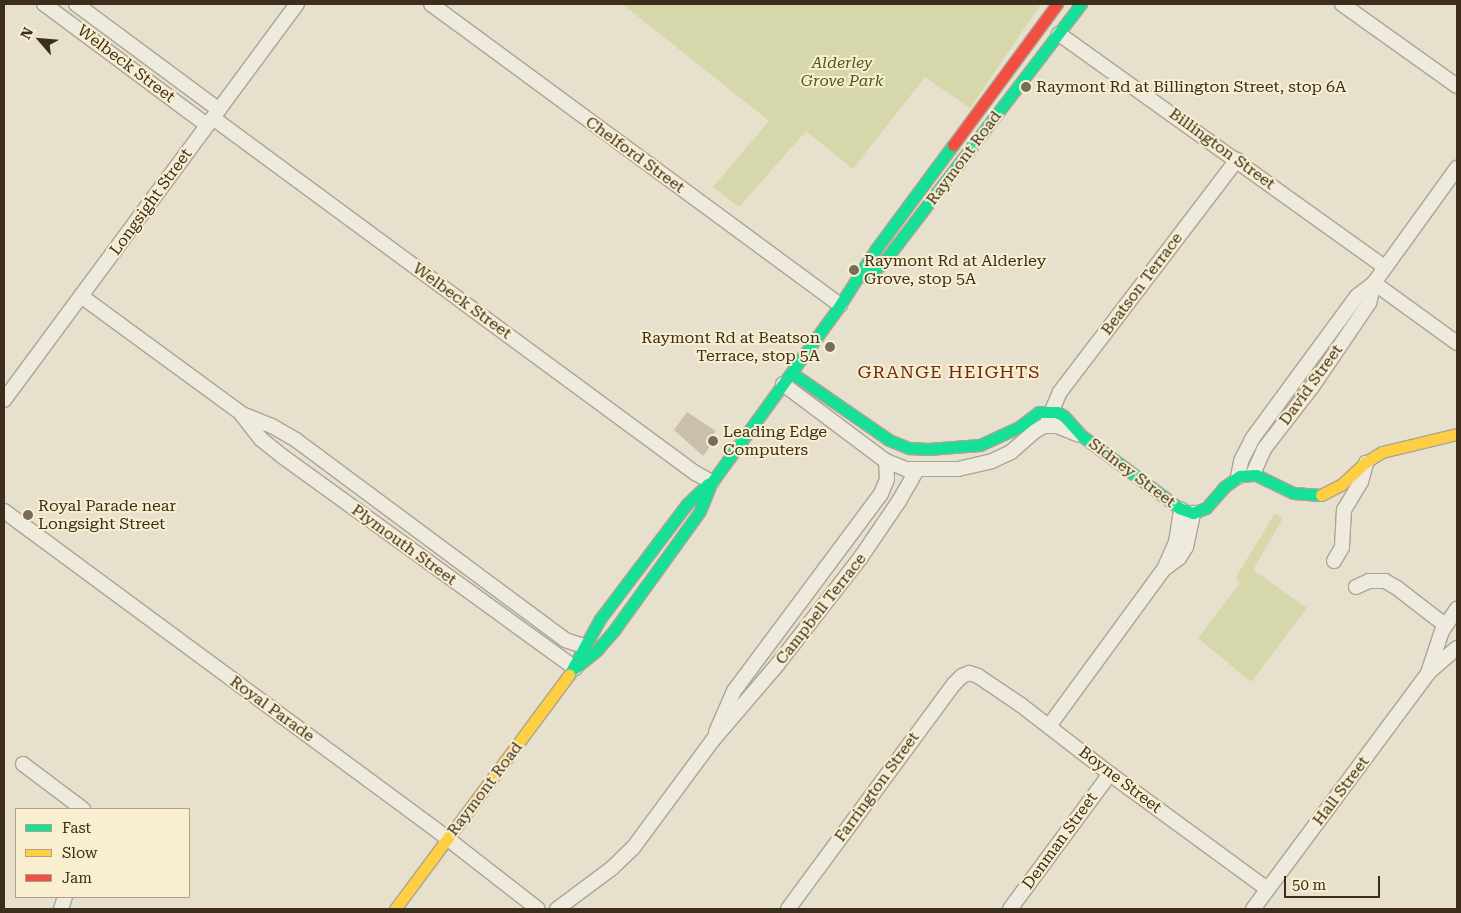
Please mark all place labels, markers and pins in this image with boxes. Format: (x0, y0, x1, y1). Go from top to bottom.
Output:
place label: Raymont Rd at Billington Street, stop 6A (1036, 77, 1346, 97)
marker: Raymont Rd at Billington Street, stop 6A (1020, 81, 1032, 93)
place label: Raymont Rd at Alderley Grove, stop 5A (864, 251, 1046, 289)
marker: Raymont Rd at Alderley Grove, stop 5A (848, 264, 860, 276)
place label: Raymont Rd at Beatson Terrace, stop 5A (641, 328, 820, 366)
marker: Raymont Rd at Beatson Terrace, stop 5A (824, 341, 836, 353)
place label: Leading Edge Computers (723, 422, 827, 460)
marker: Leading Edge Computers (707, 435, 719, 447)
place label: Royal Parade near Longsight Street (38, 496, 176, 534)
marker: Royal Parade near Longsight Street (22, 509, 34, 521)

